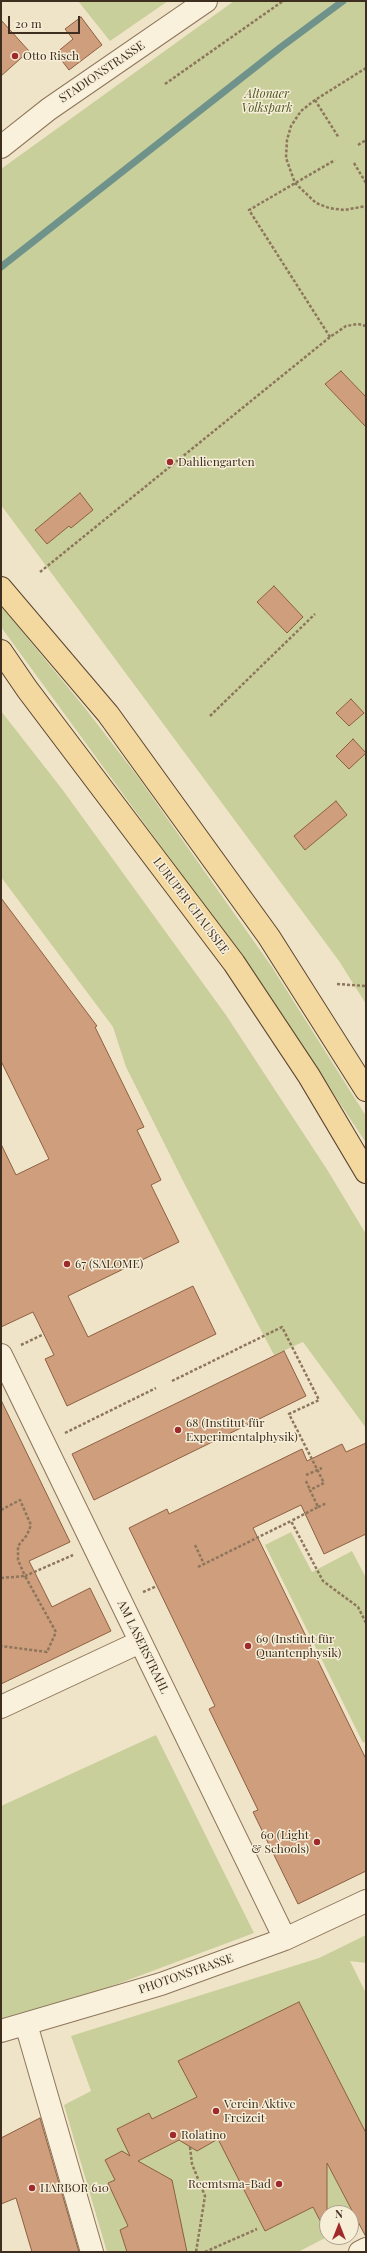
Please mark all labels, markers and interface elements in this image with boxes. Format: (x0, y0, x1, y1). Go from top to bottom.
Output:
scale bar (10, 8, 82, 34)
text: 20 m (15, 15, 42, 31)
street label: STADIONSTRASSE (57, 38, 147, 106)
place label: Otto Risch (23, 49, 79, 63)
marker: Otto Risch (10, 51, 20, 61)
park label: Altonaer Volkspark (241, 87, 293, 115)
place label: Dahliengarten (178, 455, 255, 469)
marker: Dahliengarten (165, 457, 175, 467)
street label: LURUPER CHAUSSEE (150, 855, 232, 957)
place label: 67 (SALOME) (75, 1257, 143, 1271)
marker: 67 (SALOME) (62, 1259, 72, 1269)
place label: 68 (Institut für Experimentalphysik) (186, 1416, 298, 1444)
marker: 68 (Institut für Experimentalphysik) (173, 1425, 183, 1435)
street label: AM LASERSTRAHL (114, 1598, 172, 1696)
place label: 69 (Institut für Quantenphysik) (256, 1632, 341, 1660)
marker: 69 (Institut für Quantenphysik) (243, 1641, 253, 1651)
place label: 60 (Light & Schools) (252, 1828, 309, 1856)
marker: 60 (Light & Schools) (312, 1837, 322, 1847)
street label: PHOTONSTRASSE (137, 1951, 235, 1997)
place label: Verein Aktive Freizeit (224, 2097, 296, 2125)
marker: Verein Aktive Freizeit (211, 2106, 221, 2116)
place label: Rolatino (181, 2128, 226, 2142)
marker: Rolatino (168, 2130, 178, 2140)
place label: Reemtsma-Bad (188, 2177, 271, 2191)
marker: Reemtsma-Bad (274, 2179, 284, 2189)
place label: HARBOR 610 (40, 2181, 109, 2195)
marker: HARBOR 610 (27, 2183, 37, 2193)
north arrow (319, 2205, 359, 2245)
text: N (335, 2206, 343, 2221)

